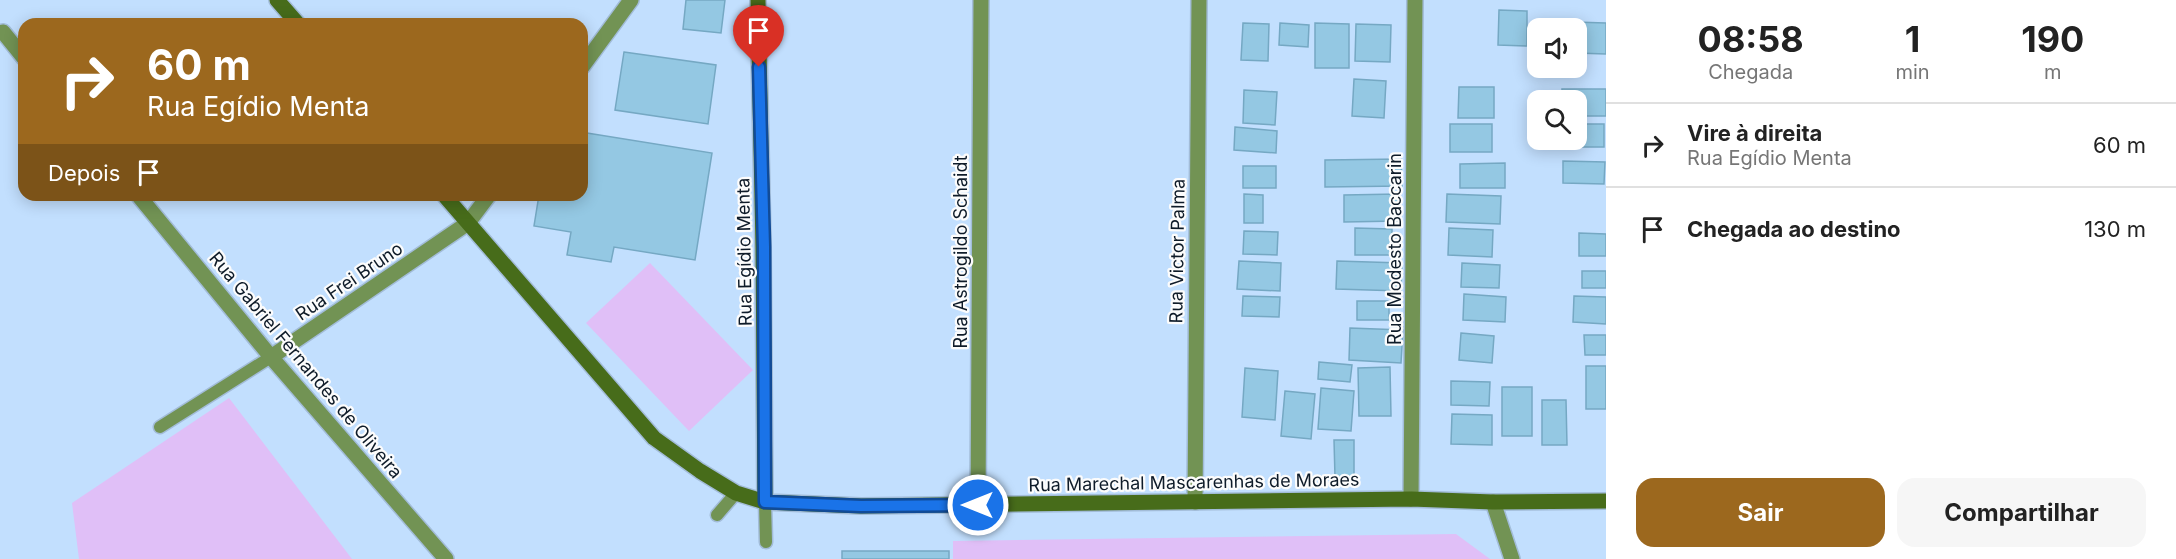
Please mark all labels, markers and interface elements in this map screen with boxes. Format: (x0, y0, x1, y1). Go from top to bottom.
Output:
pin (733, 5, 784, 67)
icon: arrive (742, 14, 775, 47)
text: 08:58 (1698, 17, 1804, 61)
text: 1 (1905, 17, 1920, 61)
text: 190 (2021, 17, 2084, 61)
map controls (1527, 18, 1587, 150)
button: sound (1527, 18, 1587, 78)
text: 60 m (147, 39, 251, 90)
icon: right (48, 42, 126, 120)
text: Chegada (1708, 60, 1793, 84)
text: min (1895, 60, 1930, 84)
text: m (2044, 60, 2062, 84)
text: Rua Egídio Menta (147, 90, 370, 123)
button: search (1527, 90, 1587, 150)
text: Vire à direita (1687, 120, 1822, 146)
icon: right (1636, 129, 1669, 162)
text: 60 m (2093, 132, 2146, 158)
text: Rua Egídio Menta (1687, 146, 1852, 170)
street label: Rua Modesto Baccarin (1384, 153, 1405, 345)
street label: Rua Astrogildo Schaidt (950, 155, 971, 349)
icon: arrive (132, 156, 165, 189)
text: Depois (48, 160, 120, 186)
street label: Rua Egídio Menta (732, 178, 756, 326)
street label: Rua Victor Palma (1165, 178, 1189, 324)
icon: arrive (1636, 213, 1669, 246)
text: Chegada ao destino (1687, 216, 1901, 242)
text: 130 m (2084, 216, 2146, 242)
street label: Rua Frei Bruno (292, 237, 406, 325)
street label: Rua Gabriel Fernandes de Oliveira (205, 248, 407, 482)
street label: Rua Marechal Mascarenhas de Moraes (1028, 469, 1360, 495)
position arrow (946, 473, 1010, 537)
button: Sair (1636, 478, 1885, 547)
button: Compartilhar (1897, 478, 2146, 547)

